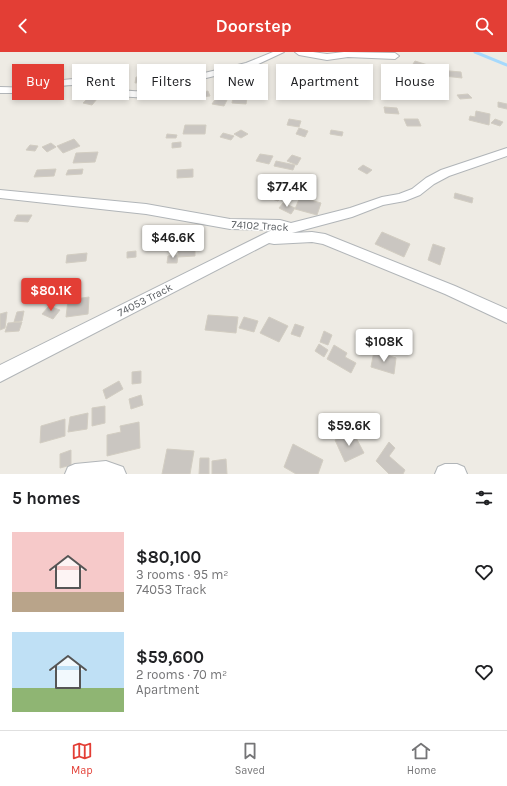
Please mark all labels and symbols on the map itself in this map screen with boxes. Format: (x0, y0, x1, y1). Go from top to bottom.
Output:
pin: $77.4K (254, 174, 320, 208)
street label: 74102 Track (231, 218, 289, 234)
pin: $46.6K (140, 225, 206, 259)
pin: $80.1K (18, 278, 84, 312)
street label: 74053 Track (115, 281, 175, 319)
pin: $108K (356, 329, 412, 363)
pin: $59.6K (316, 413, 382, 447)

